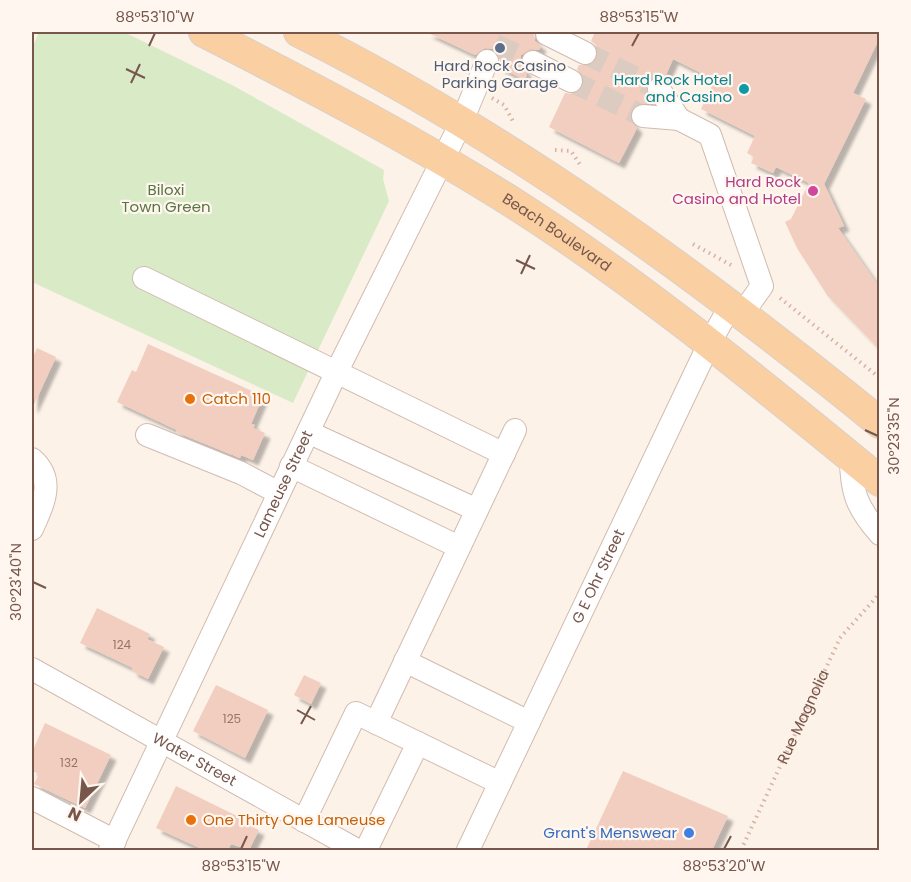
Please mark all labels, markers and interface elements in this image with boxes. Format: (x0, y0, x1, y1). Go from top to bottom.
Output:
text: 88°53'10"W (116, 6, 195, 27)
text: 88°53'15"W (600, 6, 679, 27)
marker: Hard Rock Casino Parking Garage (493, 41, 507, 55)
place label: Hard Rock Casino Parking Garage (434, 55, 566, 93)
place label: Hard Rock Hotel and Casino (614, 69, 732, 107)
marker: Hard Rock Hotel and Casino (737, 82, 751, 96)
place label: Hard Rock Casino and Hotel (672, 171, 801, 209)
park label: Biloxi Town Green (121, 179, 211, 217)
marker: Hard Rock Casino and Hotel (806, 184, 820, 198)
street label: Beach Boulevard (499, 188, 616, 276)
place label: Catch 110 (202, 388, 271, 409)
marker: Catch 110 (183, 392, 197, 406)
text: 30°23'35"N (883, 397, 904, 475)
street label: Lameuse Street (249, 427, 317, 541)
street label: G E Ohr Street (566, 525, 629, 627)
text: 30°23'40"N (5, 543, 26, 621)
house number: 124 (113, 636, 132, 653)
street label: Rue Magnolia (772, 666, 834, 767)
house number: 125 (223, 710, 241, 727)
street label: Water Street (149, 727, 241, 791)
house number: 132 (60, 754, 78, 771)
north arrow (51, 771, 111, 831)
text: N (64, 801, 85, 827)
place label: One Thirty One Lameuse (203, 809, 385, 830)
marker: One Thirty One Lameuse (184, 813, 198, 827)
place label: Grant's Menswear (543, 822, 677, 843)
marker: Grant's Menswear (682, 826, 696, 840)
text: 88°53'15"W (202, 855, 281, 876)
text: 88°53'20"W (683, 855, 766, 876)

